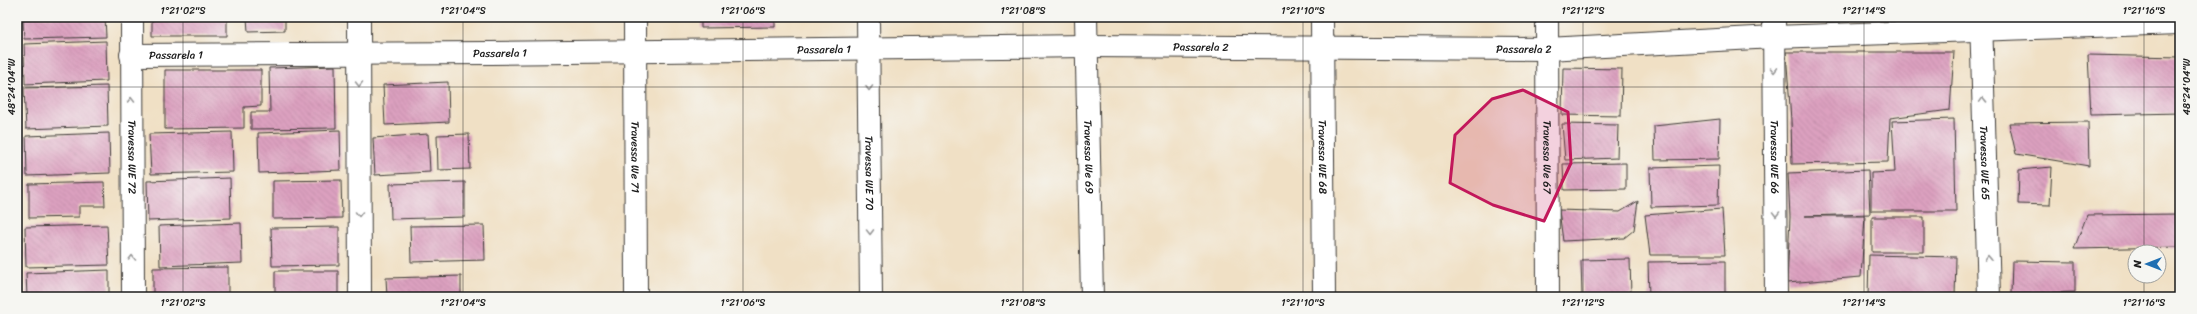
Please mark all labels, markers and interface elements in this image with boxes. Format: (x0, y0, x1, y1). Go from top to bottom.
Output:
text: 1°21'02"S (161, 2, 206, 20)
text: 1°21'04"S (440, 2, 486, 20)
text: 1°21'06"S (721, 2, 766, 20)
text: 1°21'08"S (1000, 2, 1046, 20)
text: 1°21'10"S (1281, 2, 1325, 20)
text: 1°21'12"S (1562, 2, 1605, 20)
text: 1°21'14"S (1842, 2, 1886, 20)
text: 1°21'16"S (2123, 2, 2166, 20)
street label: Passarela 2 (1173, 38, 1229, 57)
street label: Passarela 1 (797, 40, 851, 59)
street label: Passarela 2 (1496, 40, 1553, 59)
street label: Passarela 1 (473, 44, 527, 63)
street label: Passarela 1 (149, 46, 203, 65)
text: 48°24'04"W (3, 58, 21, 115)
text: 48°24'04"W (2178, 58, 2196, 115)
one-way arrow (1770, 67, 1779, 73)
one-way arrow (355, 81, 363, 87)
one-way arrow (865, 85, 873, 91)
one-way arrow (127, 97, 135, 103)
one-way arrow (1978, 97, 1987, 103)
street label: Travessa WE 72 (122, 120, 142, 195)
street label: Travessa We 69 (1078, 120, 1099, 194)
street label: Travessa WE 68 (1313, 120, 1332, 195)
street label: Travessa We 67 (1537, 120, 1557, 195)
street label: Travessa WE 66 (1765, 120, 1784, 194)
street label: Travessa We 71 (625, 121, 645, 193)
street label: Travessa WE 65 (1974, 125, 1995, 201)
street label: Travessa WE 70 (859, 136, 879, 210)
one-way arrow (355, 211, 364, 217)
one-way arrow (1772, 211, 1780, 217)
one-way arrow (866, 229, 874, 235)
north arrow (2127, 244, 2167, 284)
one-way arrow (128, 255, 137, 261)
one-way arrow (1984, 255, 1992, 261)
text: N (2128, 260, 2147, 269)
text: 1°21'02"S (161, 294, 206, 312)
text: 1°21'04"S (440, 294, 486, 312)
text: 1°21'06"S (721, 294, 766, 312)
text: 1°21'08"S (1000, 294, 1046, 312)
text: 1°21'10"S (1281, 294, 1325, 312)
text: 1°21'12"S (1562, 294, 1605, 312)
text: 1°21'14"S (1842, 294, 1886, 312)
text: 1°21'16"S (2123, 294, 2166, 312)

